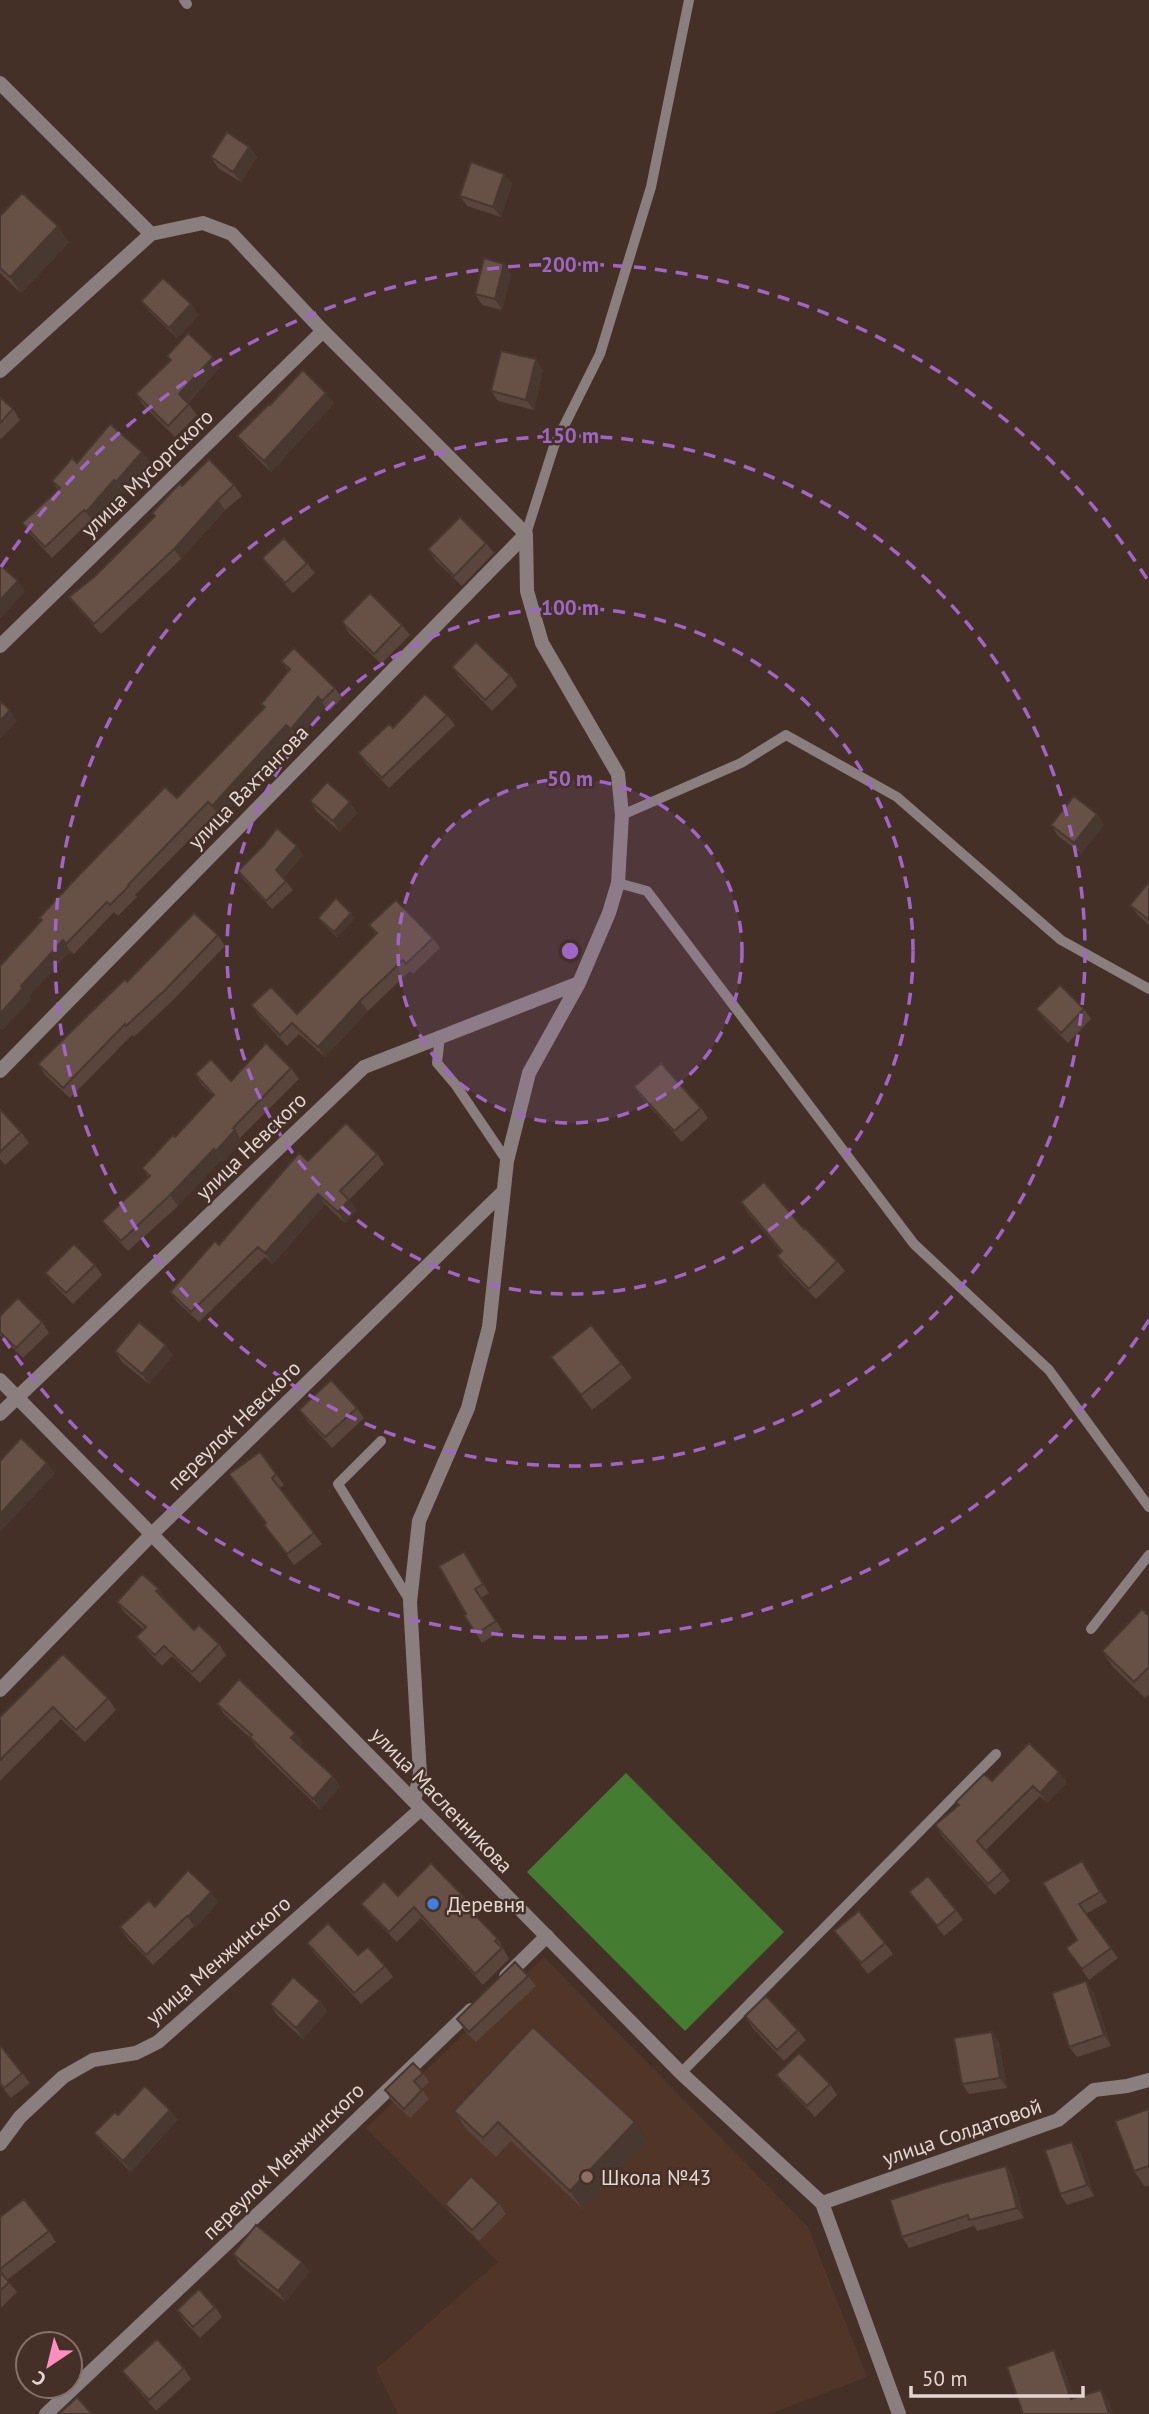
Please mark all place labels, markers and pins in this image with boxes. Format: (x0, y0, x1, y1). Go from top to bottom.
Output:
centre of rings (558, 939, 582, 963)
place label: Деревня (447, 1891, 525, 1918)
marker: Деревня (425, 1896, 441, 1912)
place label: Школа №43 (601, 2164, 711, 2191)
marker: Школа №43 (579, 2169, 595, 2185)

